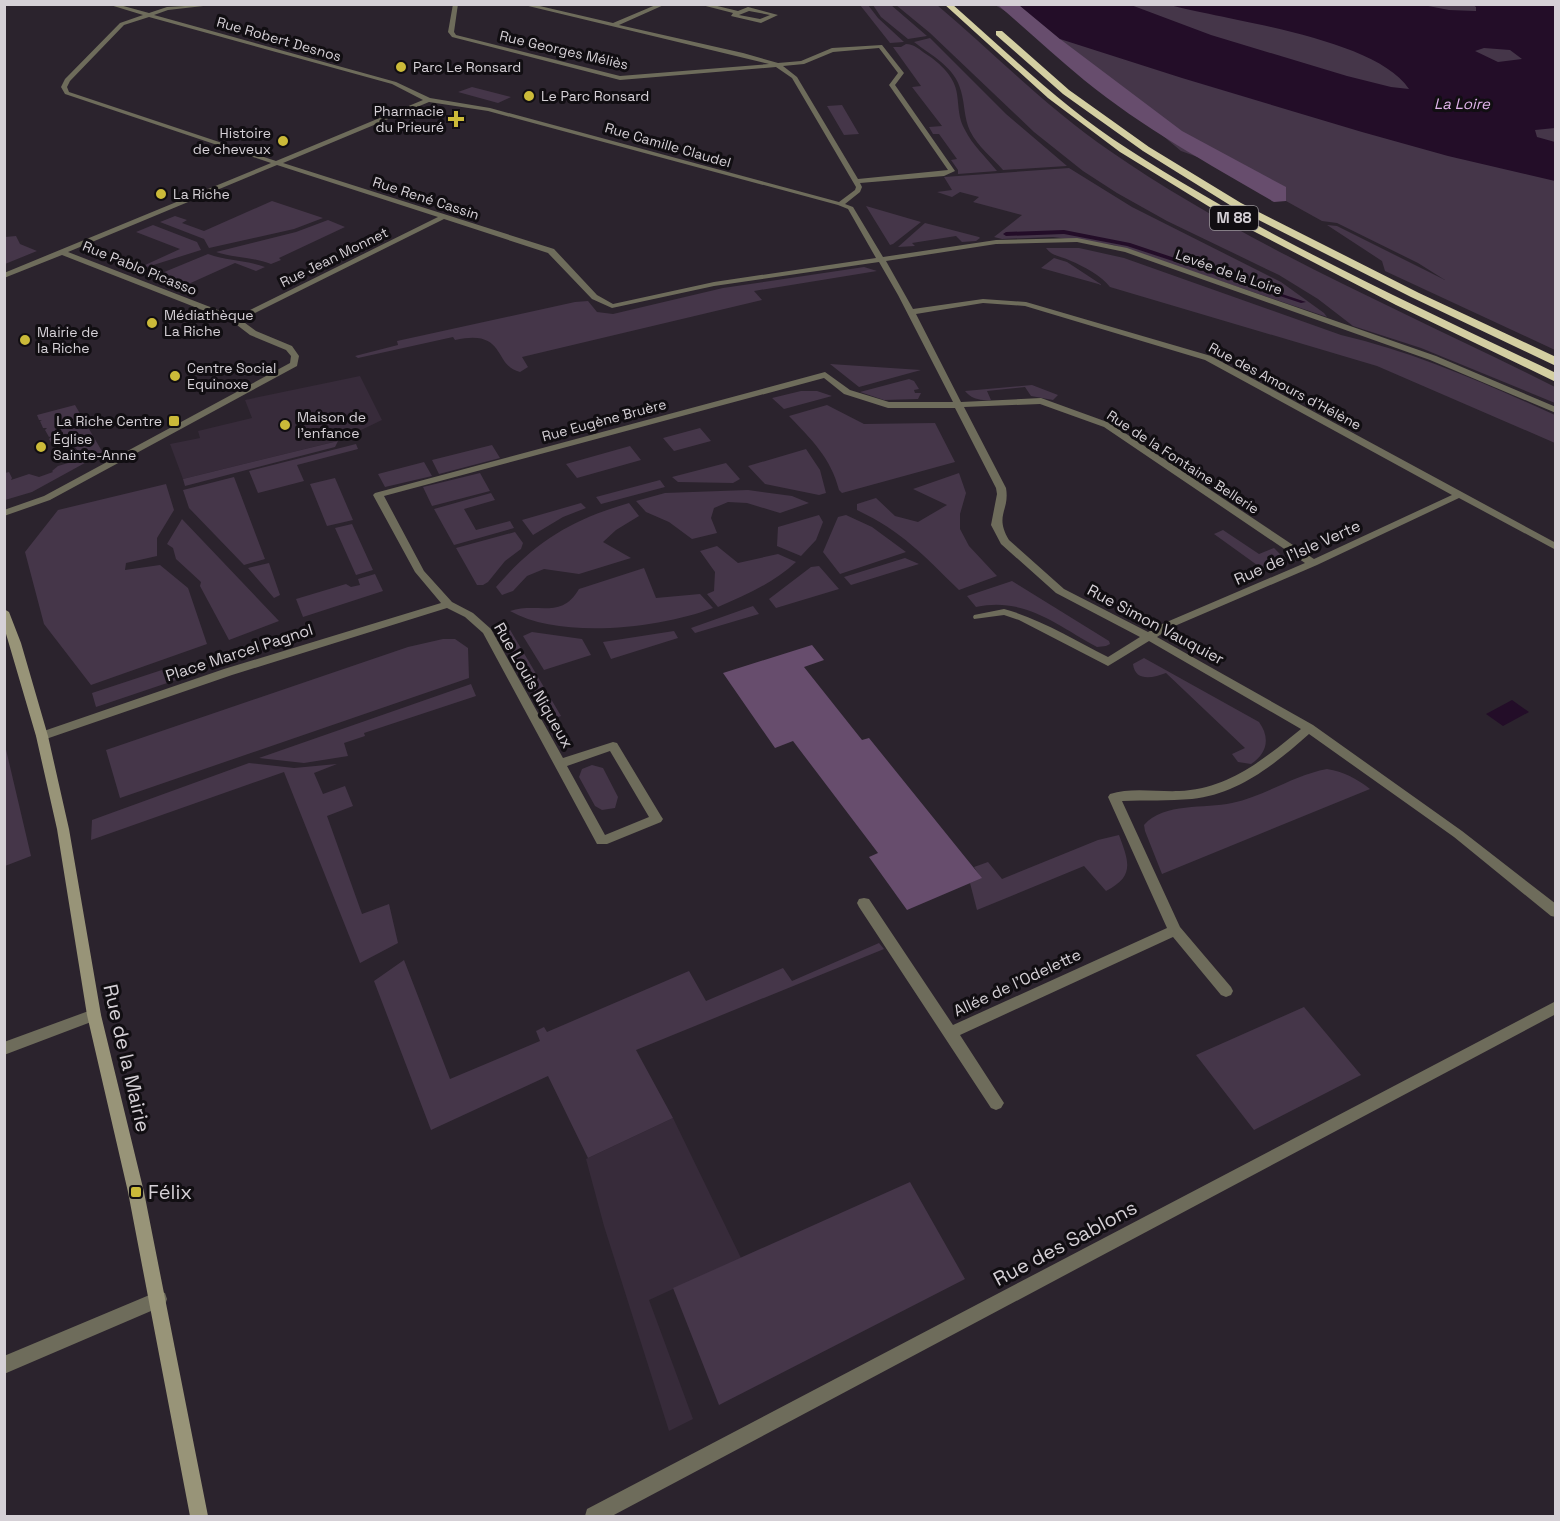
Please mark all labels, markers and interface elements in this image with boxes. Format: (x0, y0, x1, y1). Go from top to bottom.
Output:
street label: Rue Robert Desnos (215, 13, 343, 65)
street label: Rue Georges Méliès (498, 26, 630, 74)
place label: Parc Le Ronsard (413, 58, 521, 76)
marker: Parc Le Ronsard (394, 60, 408, 74)
place label: Le Parc Ronsard (541, 87, 649, 105)
marker: Le Parc Ronsard (522, 89, 536, 103)
water label: La Loire (1434, 94, 1491, 113)
place label: Pharmacie du Prieuré (374, 102, 444, 136)
marker: Pharmacie du Prieuré (449, 112, 463, 126)
street label: Rue Camille Claudel (603, 118, 733, 172)
place label: Histoire de cheveux (193, 124, 271, 158)
marker: Histoire de cheveux (276, 134, 290, 148)
street label: Rue René Cassin (371, 172, 481, 224)
place label: La Riche (173, 185, 230, 203)
marker: La Riche (154, 187, 168, 201)
road number: M 88 (1210, 206, 1258, 230)
street label: Rue Jean Monnet (277, 223, 391, 291)
street label: Rue Pablo Picasso (80, 237, 200, 299)
street label: Levée de la Loire (1173, 245, 1285, 299)
place label: Médiathèque La Riche (164, 306, 254, 340)
marker: Médiathèque La Riche (145, 316, 159, 330)
place label: Mairie de la Riche (37, 323, 99, 357)
marker: Mairie de la Riche (18, 333, 32, 347)
street label: Rue des Amours d'Hélène (1206, 338, 1364, 434)
place label: Centre Social Equinoxe (187, 359, 277, 393)
marker: Centre Social Equinoxe (168, 369, 182, 383)
street label: Rue Eugène Bruère (540, 395, 668, 445)
street label: Rue de la Fontaine Bellerie (1104, 406, 1262, 518)
place label: Maison de l'enfance (297, 408, 366, 442)
place label: La Riche Centre (56, 412, 162, 430)
marker: La Riche Centre (167, 414, 181, 428)
marker: Maison de l'enfance (278, 418, 292, 432)
place label: Église Sainte-Anne (53, 430, 136, 464)
marker: Église Sainte-Anne (34, 440, 48, 454)
street label: Rue de l'Isle Verte (1231, 515, 1364, 590)
street label: Rue Simon Vauquier (1084, 579, 1228, 669)
street label: Place Marcel Pagnol (163, 619, 316, 686)
street label: Rue Louis Niqueux (489, 619, 578, 752)
street label: Allée de l'Odelette (950, 944, 1084, 1021)
street label: Rue de la Mairie (97, 981, 157, 1135)
place label: Félix (148, 1179, 192, 1205)
marker: Félix (129, 1185, 143, 1199)
street label: Rue des Sablons (989, 1194, 1141, 1292)

